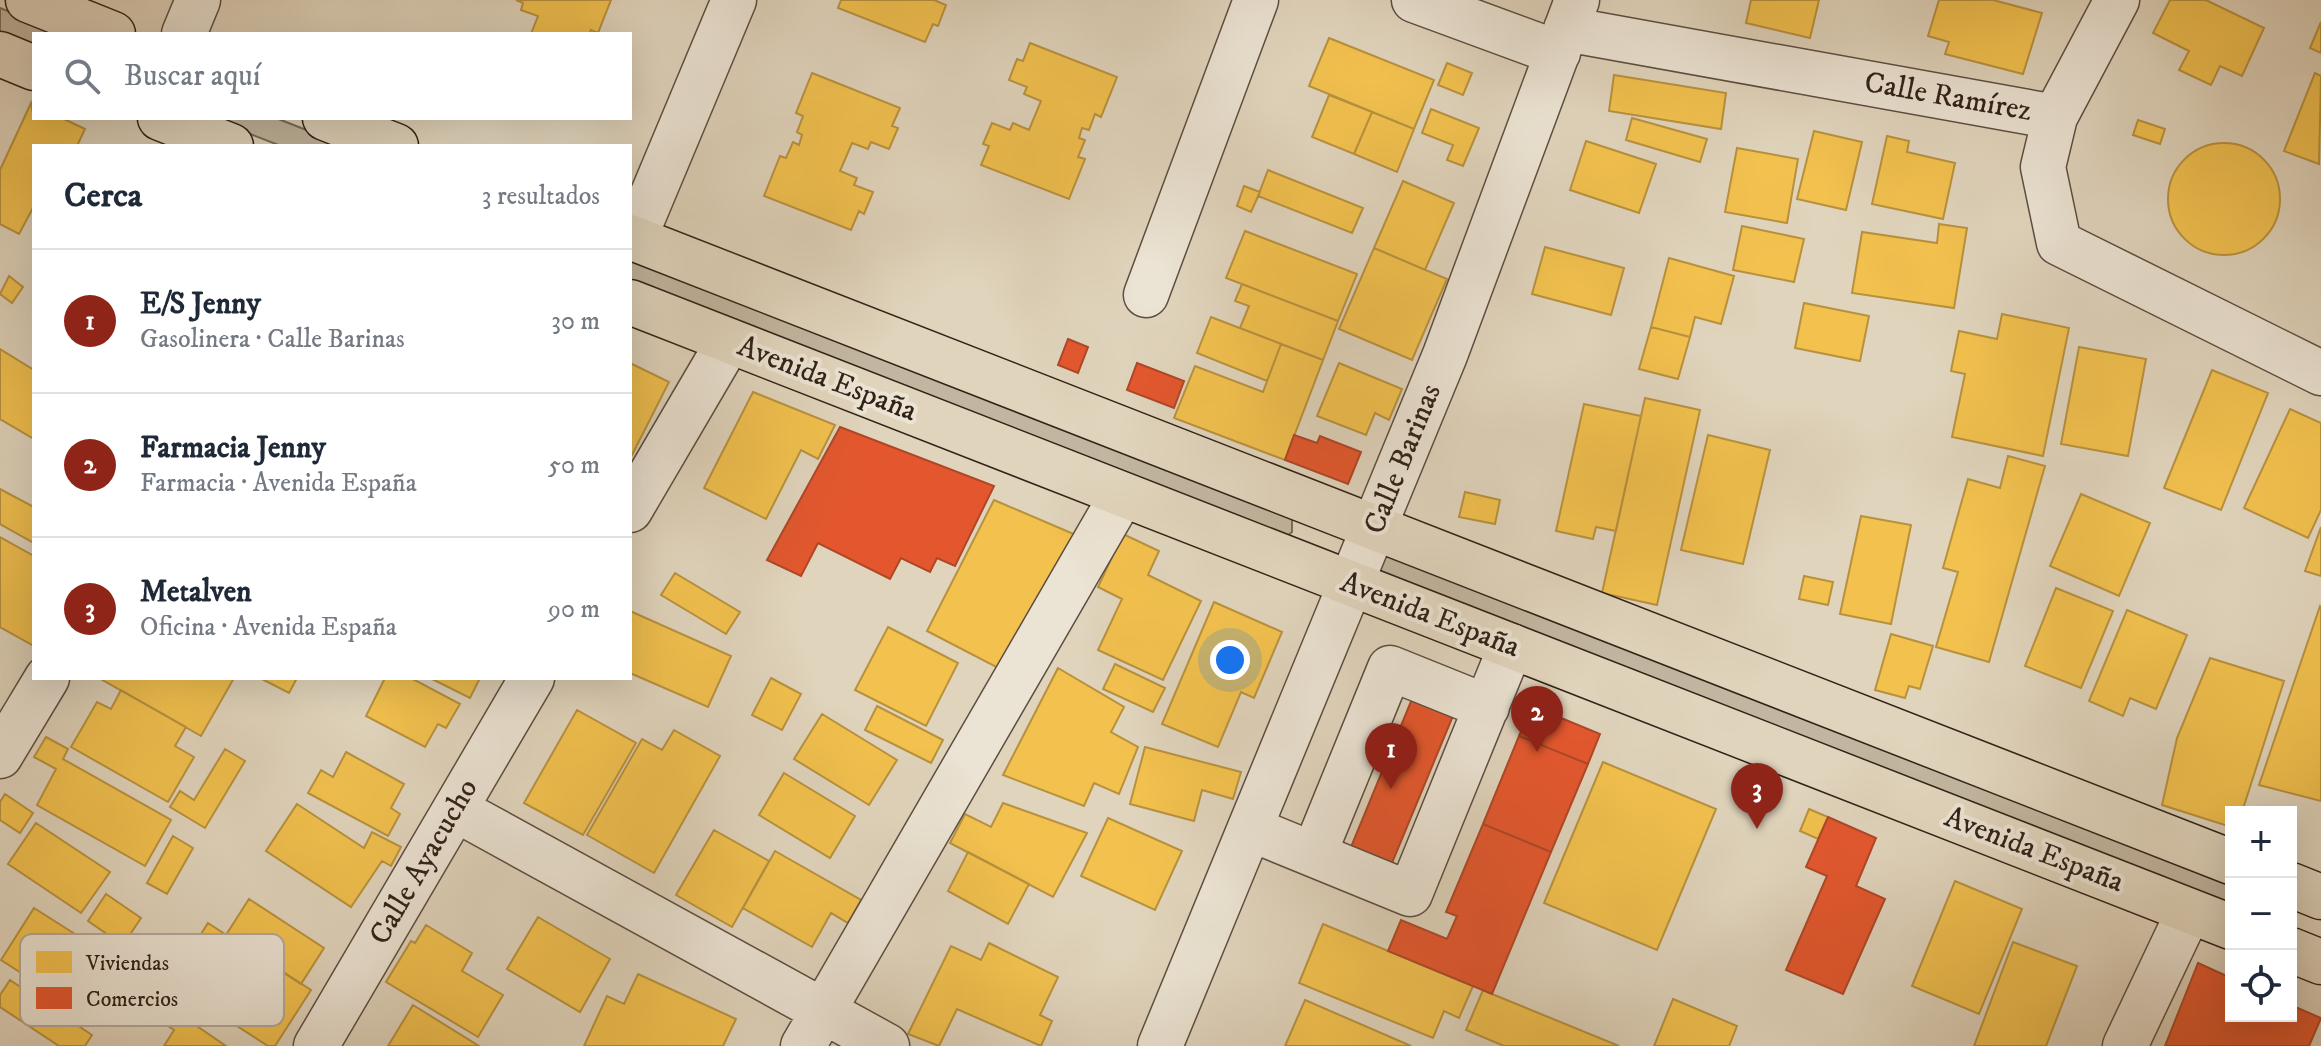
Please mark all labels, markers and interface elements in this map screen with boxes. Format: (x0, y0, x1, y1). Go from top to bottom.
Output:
search box (32, 32, 632, 120)
icon: search (60, 54, 104, 98)
text: Buscar aquí (124, 58, 261, 95)
street label: Calle Ramírez (1862, 64, 2034, 130)
text: Cerca (64, 175, 142, 217)
text: 3 resultados (482, 180, 600, 213)
text: E/S Jenny (140, 286, 261, 323)
text: 1 (85, 305, 95, 338)
text: 30 m (551, 305, 600, 338)
text: Gasolinera · Calle Barinas (140, 323, 405, 356)
street label: Avenida España (732, 328, 922, 430)
street label: Calle Barinas (1356, 379, 1450, 539)
text: Farmacia Jenny (140, 430, 326, 467)
text: 2 (84, 449, 96, 482)
text: 50 m (548, 449, 600, 482)
text: Farmacia · Avenida España (140, 467, 417, 500)
street label: Avenida España (1335, 564, 1525, 666)
text: Metalven (140, 574, 252, 611)
text: 3 (85, 593, 95, 626)
text: 90 m (548, 593, 600, 626)
text: Oficina · Avenida España (140, 611, 397, 644)
your location (1210, 640, 1250, 680)
pin: 2 (1511, 686, 1563, 752)
pin: 1 (1365, 723, 1417, 789)
pin: 3 (1731, 763, 1783, 829)
street label: Calle Ayacucho (362, 772, 486, 952)
street label: Avenida España (1939, 799, 2129, 901)
map controls (2225, 806, 2297, 1022)
button: + (2225, 806, 2297, 878)
button: − (2225, 878, 2297, 950)
legend (20, 934, 284, 1026)
text: Viviendas (85, 950, 169, 977)
button: locate (2225, 950, 2297, 1022)
text: Comercios (86, 986, 178, 1013)

